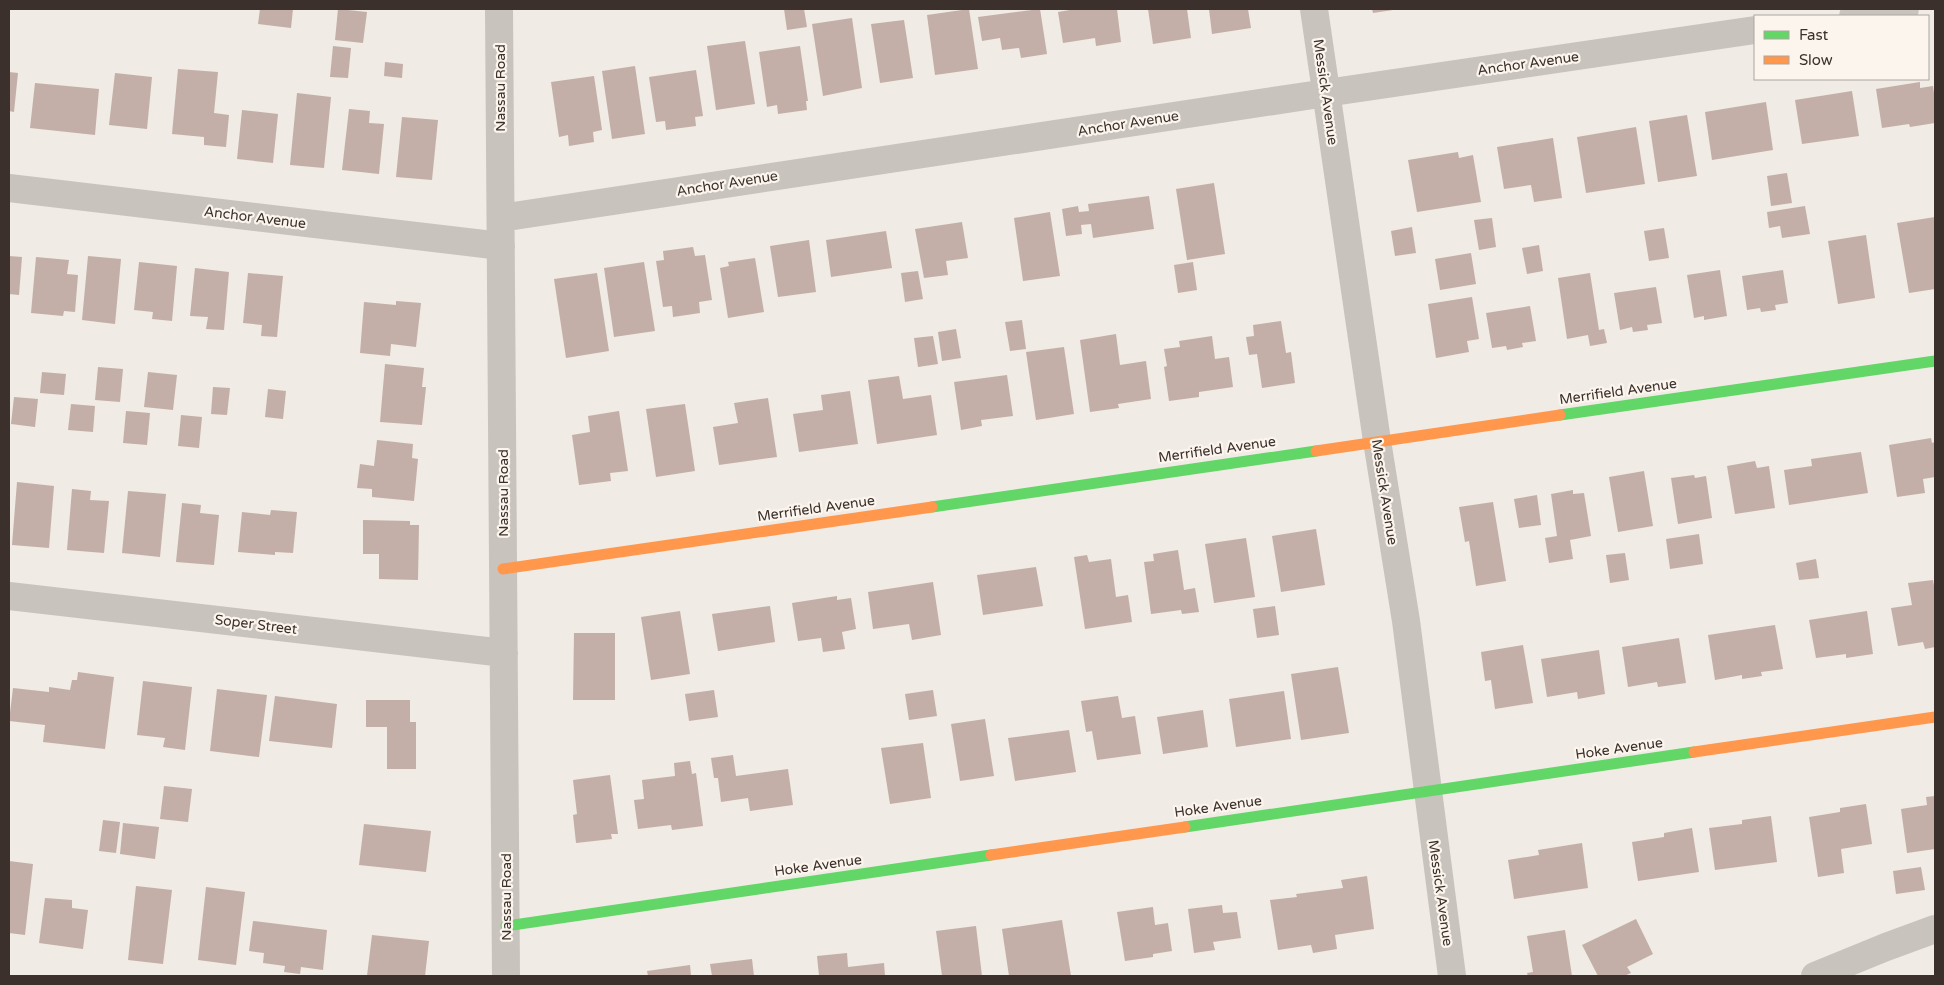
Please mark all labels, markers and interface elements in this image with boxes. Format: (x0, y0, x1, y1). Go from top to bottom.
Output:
legend (1754, 15, 1929, 80)
text: Fast (1799, 26, 1829, 44)
street label: Messick Avenue (1310, 38, 1341, 146)
street label: Nassau Road (492, 44, 509, 132)
street label: Anchor Avenue (1476, 48, 1580, 79)
text: Slow (1799, 51, 1833, 69)
street label: Anchor Avenue (1076, 107, 1180, 140)
street label: Anchor Avenue (675, 167, 779, 200)
street label: Anchor Avenue (203, 203, 307, 232)
street label: Merrifield Avenue (1558, 375, 1678, 408)
street label: Merrifield Avenue (1157, 433, 1277, 466)
street label: Messick Avenue (1368, 438, 1401, 546)
street label: Nassau Road (495, 449, 512, 537)
street label: Merrifield Avenue (756, 492, 876, 525)
street label: Soper Street (214, 611, 299, 638)
street label: Hoke Avenue (1574, 734, 1664, 763)
street label: Hoke Avenue (1173, 792, 1263, 821)
street label: Messick Avenue (1425, 839, 1456, 947)
street label: Hoke Avenue (773, 851, 863, 880)
street label: Nassau Road (498, 853, 515, 941)

